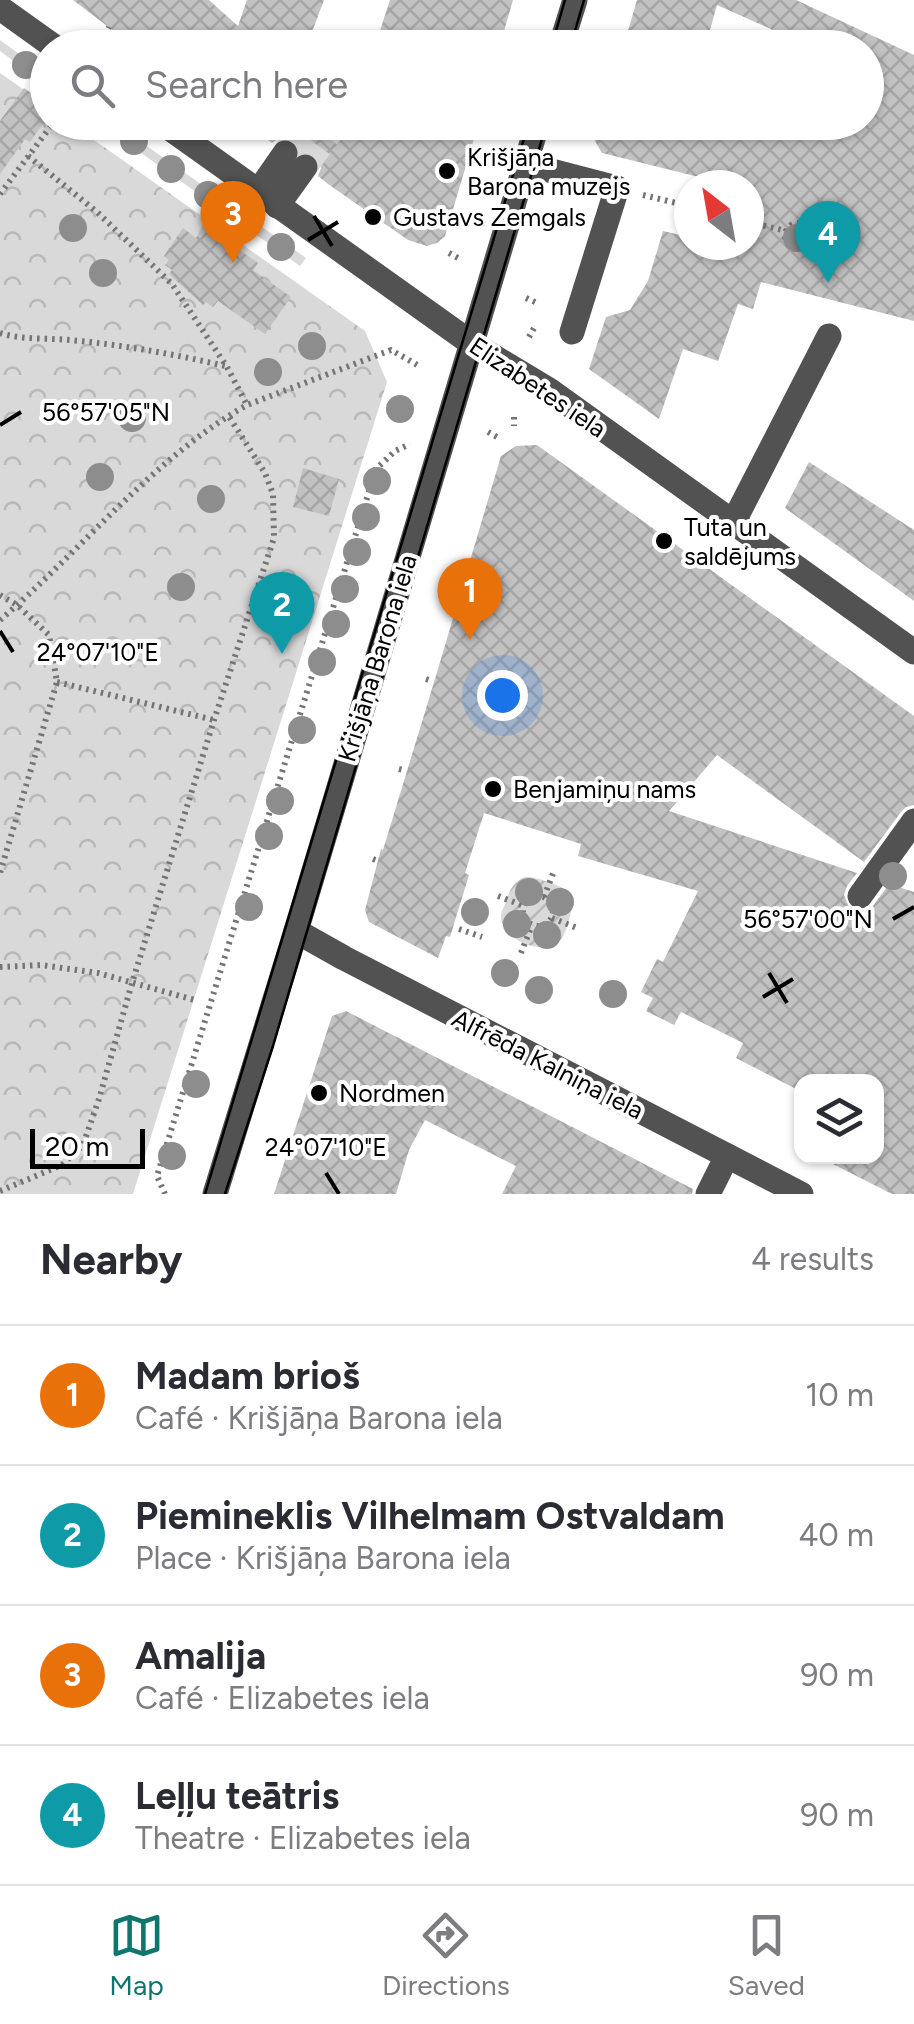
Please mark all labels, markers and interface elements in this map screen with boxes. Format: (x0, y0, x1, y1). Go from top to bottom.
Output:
search box (30, 30, 884, 140)
icon: search (65, 58, 120, 113)
text: Search here (145, 62, 348, 108)
place label: Krišjāņa Barona muzejs (467, 142, 630, 201)
marker: Krišjāņa Barona muzejs (436, 160, 458, 182)
north arrow (674, 170, 764, 260)
pin: 3 (200, 180, 266, 263)
pin: 4 (796, 200, 860, 283)
place label: Gustavs Zemgals (393, 202, 586, 232)
marker: Gustavs Zemgals (362, 206, 384, 228)
street label: Elizabetes iela (464, 330, 612, 444)
text: 56°57'05"N (42, 397, 170, 427)
place label: Tuta un saldējums (684, 512, 796, 571)
marker: Tuta un saldējums (653, 530, 675, 552)
street label: Krišjāņa Barona iela (331, 551, 423, 765)
pin: 1 (438, 558, 502, 640)
pin: 2 (250, 572, 314, 654)
text: 24°07'10"E (37, 637, 159, 667)
your location (477, 670, 528, 721)
place label: Benjamiņu nams (513, 774, 696, 804)
marker: Benjamiņu nams (482, 778, 504, 800)
text: 56°57'00"N (743, 904, 873, 934)
street label: Alfrēda Kalniņa iela (447, 1003, 649, 1125)
map controls (794, 1074, 884, 1164)
button: layers (794, 1074, 884, 1164)
place label: Nordmen (339, 1078, 445, 1108)
marker: Nordmen (308, 1082, 330, 1104)
scale bar (30, 1124, 145, 1168)
text: 20 m (45, 1129, 109, 1163)
text: 24°07'10"E (265, 1132, 387, 1162)
text: Nearby (40, 1234, 182, 1285)
text: 4 results (751, 1240, 874, 1278)
text: Madam brioš (135, 1353, 360, 1399)
text: 1 (66, 1376, 79, 1414)
text: 10 m (805, 1376, 874, 1414)
text: Café · Krišjāņa Barona iela (135, 1399, 503, 1437)
text: Piemineklis Vilhelmam Ostvaldam (135, 1493, 725, 1539)
text: 2 (63, 1516, 82, 1554)
text: 40 m (798, 1516, 874, 1554)
text: Place · Krišjāņa Barona iela (135, 1539, 511, 1577)
text: Amalija (135, 1633, 266, 1679)
text: 3 (64, 1656, 81, 1694)
text: 90 m (800, 1656, 874, 1694)
text: Café · Elizabetes iela (135, 1679, 430, 1717)
text: Leļļu teātris (135, 1773, 339, 1819)
text: 4 (62, 1796, 83, 1834)
text: 90 m (800, 1796, 874, 1834)
text: Theatre · Elizabetes iela (135, 1819, 471, 1857)
tab: Map (109, 1908, 164, 2002)
tab: Directions (382, 1908, 510, 2002)
tab: Saved (728, 1908, 805, 2002)

